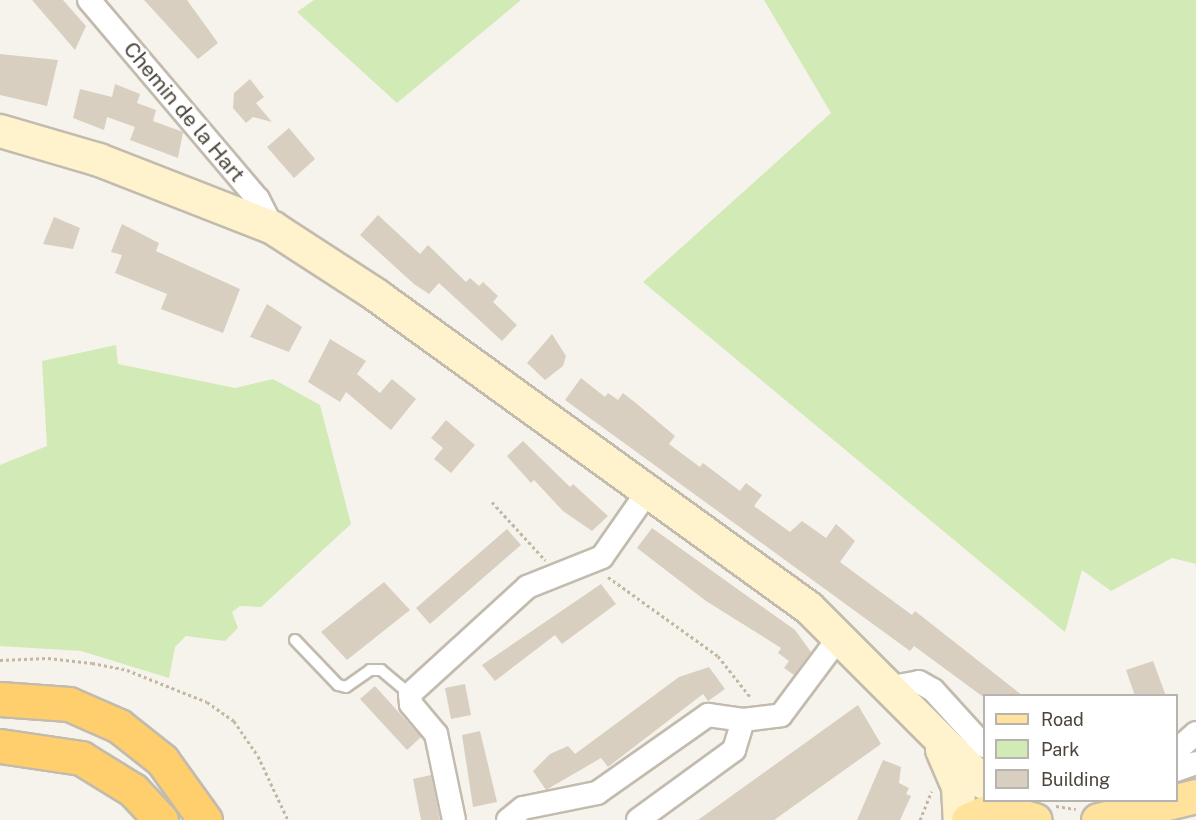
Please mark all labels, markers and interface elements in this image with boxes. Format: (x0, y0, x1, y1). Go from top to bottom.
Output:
street label: Chemin de la Hart (118, 37, 250, 187)
legend (983, 694, 1178, 802)
text: Road (1041, 709, 1084, 730)
text: Park (1041, 739, 1079, 760)
text: Building (1041, 769, 1110, 790)

